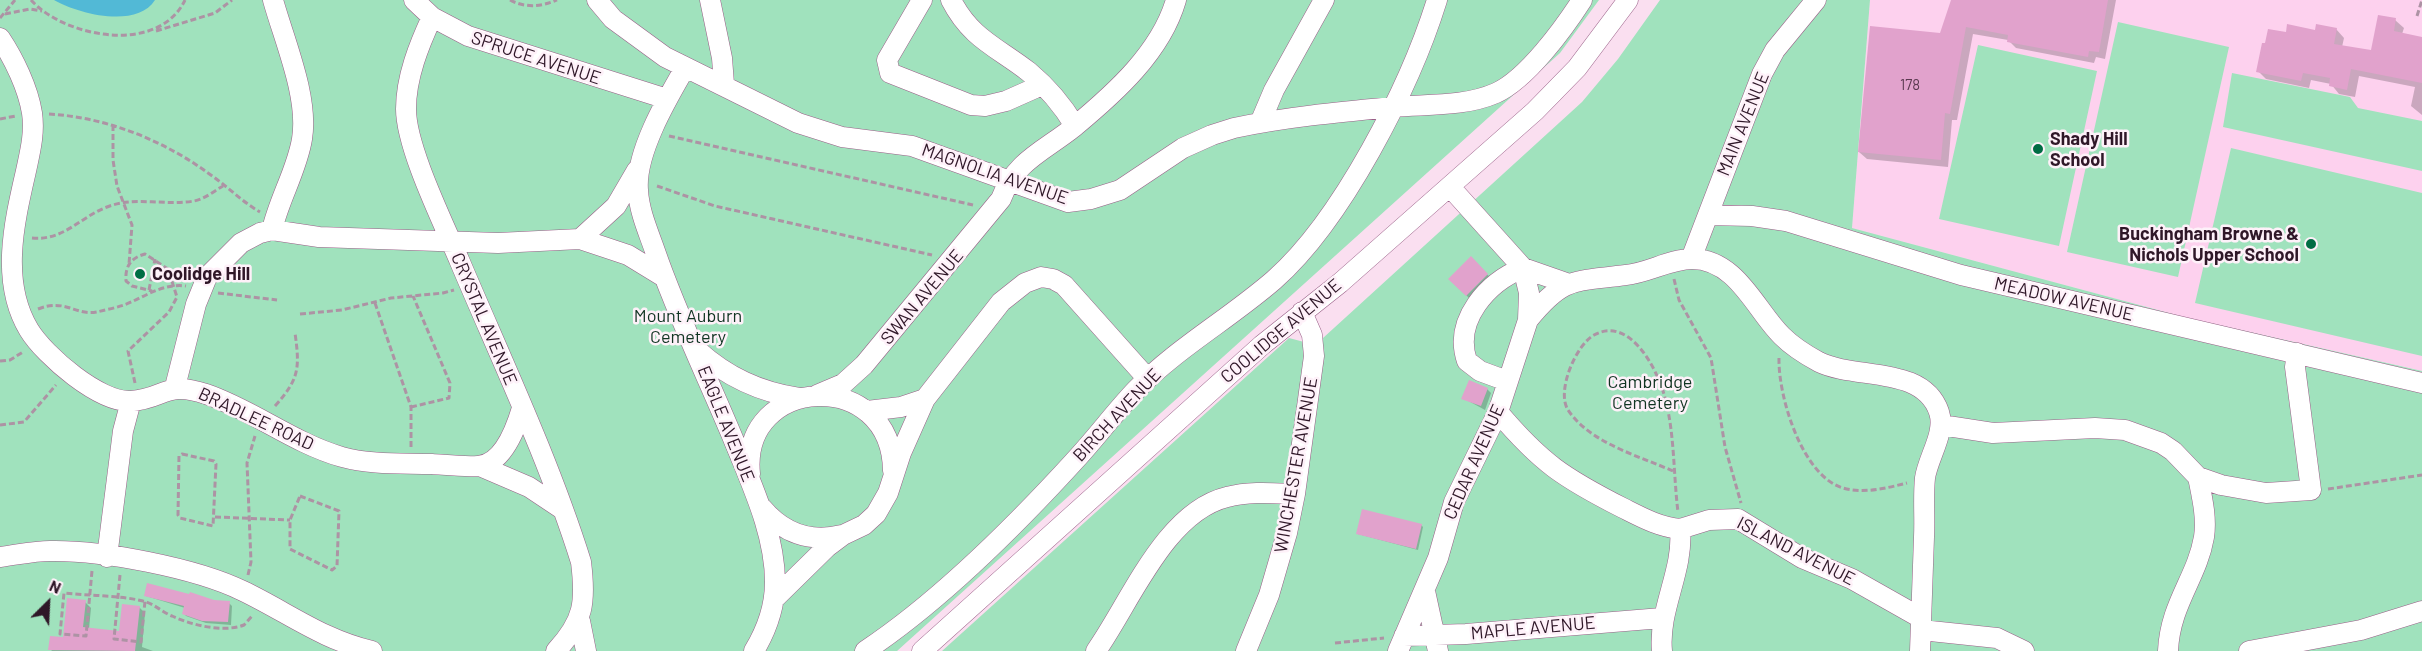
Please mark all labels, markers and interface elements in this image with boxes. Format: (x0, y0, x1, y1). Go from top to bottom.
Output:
street label: SPRUCE AVENUE (468, 27, 604, 89)
street label: MAIN AVENUE (1712, 69, 1774, 179)
house number: 178 (1900, 76, 1920, 94)
place label: Shady Hill School (2050, 128, 2128, 170)
street label: MAGNOLIA AVENUE (919, 139, 1071, 209)
marker: Shady Hill School (2031, 142, 2045, 156)
place label: Buckingham Browne & Nichols Upper School (2119, 223, 2299, 266)
marker: Buckingham Browne & Nichols Upper School (2304, 237, 2318, 251)
street label: SWAN AVENUE (876, 245, 968, 349)
street label: CRYSTAL AVENUE (446, 249, 522, 389)
place label: Coolidge Hill (152, 263, 250, 285)
marker: Coolidge Hill (133, 267, 147, 281)
street label: MEADOW AVENUE (1992, 272, 2136, 326)
street label: COOLIDGE AVENUE (1216, 274, 1346, 388)
park label: Mount Auburn Cemetery (634, 305, 742, 348)
street label: EAGLE AVENUE (693, 363, 759, 485)
street label: BIRCH AVENUE (1068, 364, 1166, 466)
park label: Cambridge Cemetery (1608, 371, 1692, 413)
street label: WINCHESTER AVENUE (1270, 375, 1322, 555)
street label: BRADLEE ROAD (195, 383, 317, 455)
street label: CEDAR AVENUE (1439, 401, 1509, 523)
street label: ISLAND AVENUE (1733, 512, 1859, 590)
north arrow (18, 573, 78, 633)
text: N (47, 575, 64, 597)
street label: MAPLE AVENUE (1470, 612, 1596, 644)

